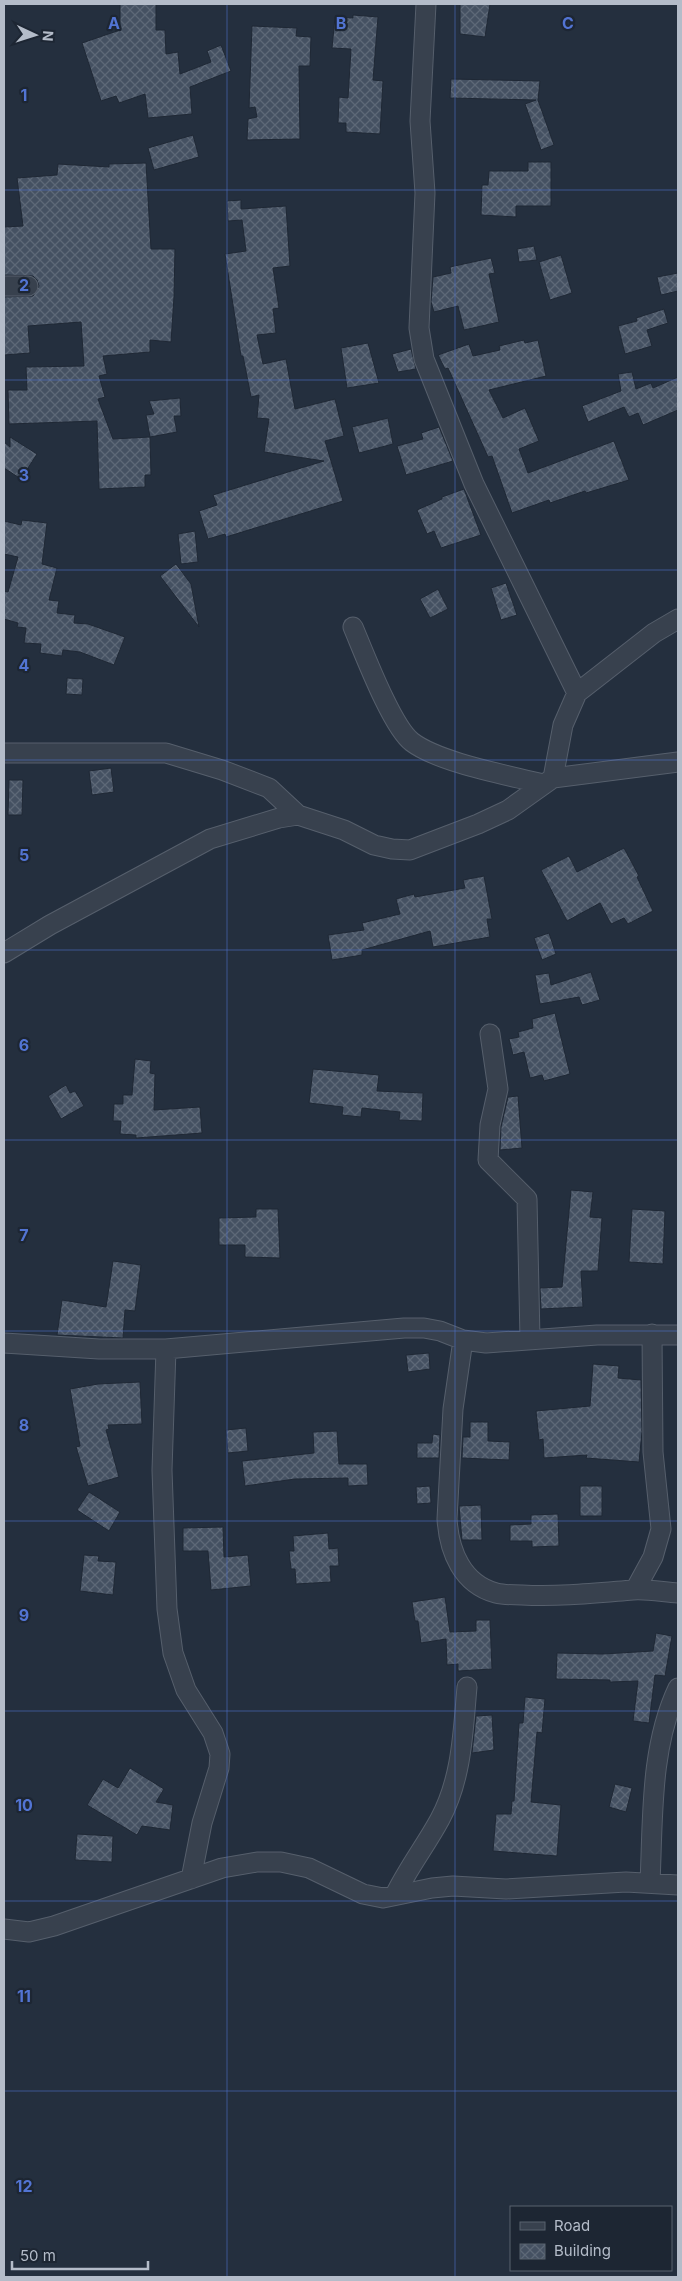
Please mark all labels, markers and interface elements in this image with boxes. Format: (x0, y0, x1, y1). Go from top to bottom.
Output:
north arrow (10, 10, 60, 60)
text: A (108, 13, 120, 33)
text: B (336, 13, 346, 33)
text: C (562, 13, 574, 33)
text: N (40, 30, 57, 42)
text: 1 (21, 85, 27, 105)
text: 2 (19, 275, 29, 295)
text: 3 (19, 465, 29, 485)
text: 4 (19, 655, 30, 675)
text: 5 (19, 845, 29, 865)
text: 6 (19, 1035, 29, 1055)
text: 7 (19, 1225, 29, 1245)
text: 8 (19, 1415, 29, 1435)
text: 9 (19, 1605, 29, 1625)
text: 10 (15, 1795, 33, 1815)
text: 11 (17, 1986, 31, 2006)
text: 12 (16, 2176, 32, 2196)
legend (510, 2206, 672, 2271)
text: Road (554, 2216, 590, 2235)
scale bar (12, 2238, 149, 2270)
text: Building (554, 2241, 611, 2260)
text: 50 m (20, 2246, 56, 2265)

